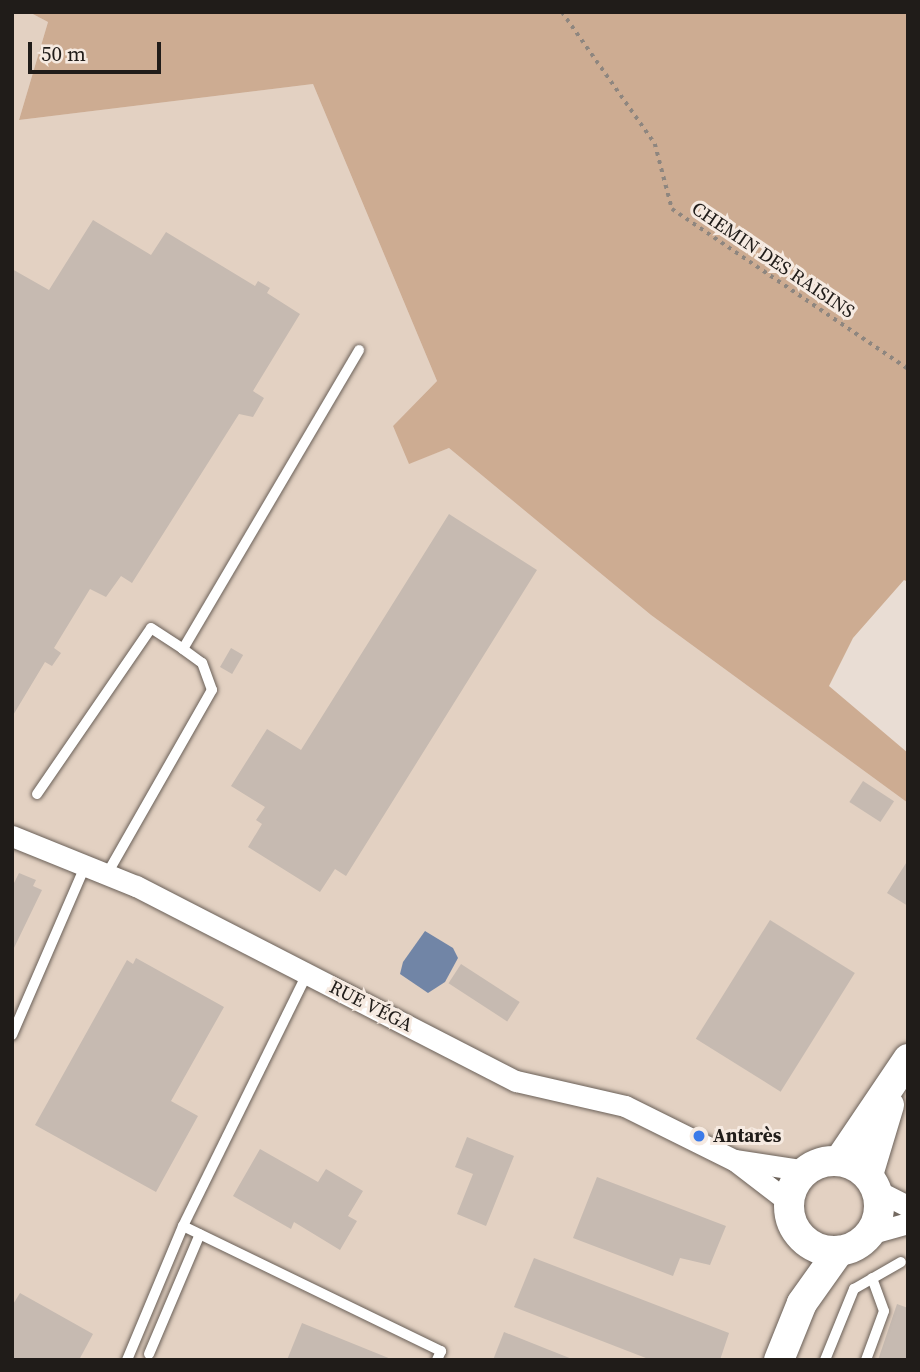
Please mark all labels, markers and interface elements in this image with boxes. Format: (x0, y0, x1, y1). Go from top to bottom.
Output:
scale bar (32, 28, 164, 72)
text: 50 m (41, 39, 86, 68)
street label: CHEMIN DES RAISINS (687, 197, 859, 323)
street label: RUE VÉGA (325, 975, 417, 1037)
place label: Antarès (713, 1125, 781, 1147)
marker: Antarès (691, 1128, 707, 1144)

